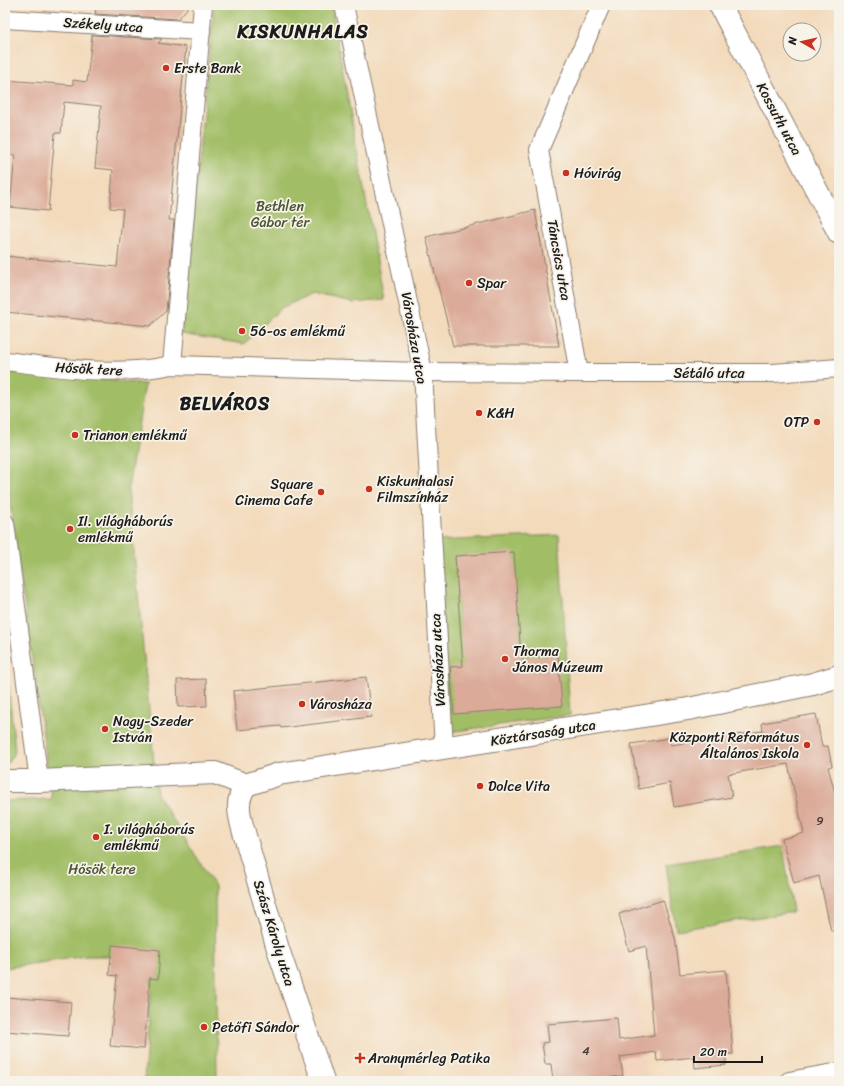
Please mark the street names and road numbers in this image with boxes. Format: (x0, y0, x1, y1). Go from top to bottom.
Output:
street label: Székely utca (62, 10, 144, 40)
street label: Kossuth utca (749, 78, 809, 160)
street label: Táncsics utca (540, 217, 578, 303)
street label: Városháza utca (394, 290, 434, 386)
street label: Hősök tere (55, 355, 123, 383)
street label: Sétáló utca (673, 361, 745, 386)
street label: Városháza utca (423, 613, 453, 707)
street label: Köztársaság utca (488, 712, 598, 754)
street label: Szász Károly utca (246, 877, 302, 989)

